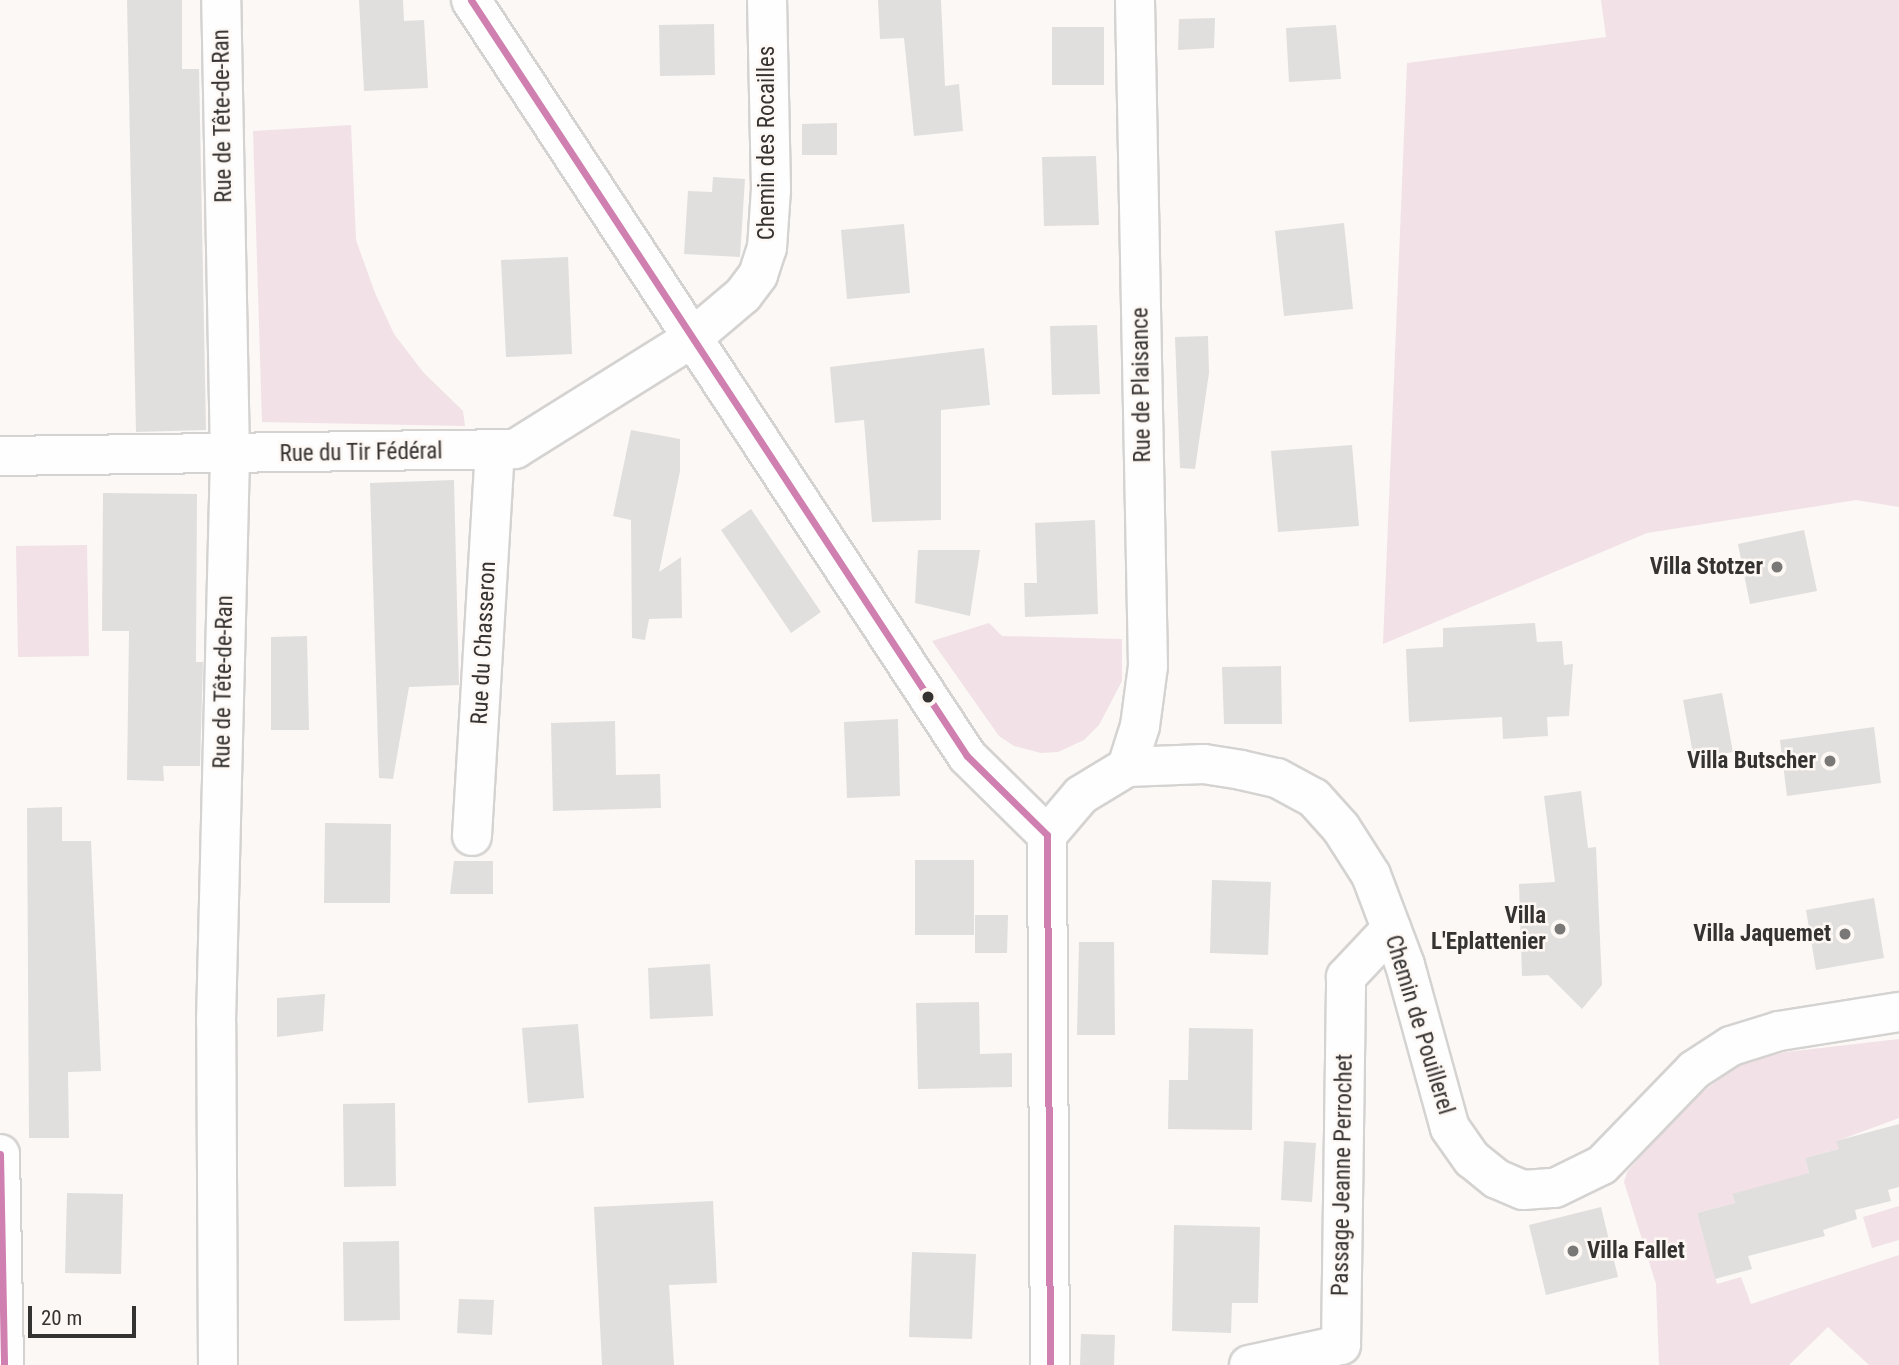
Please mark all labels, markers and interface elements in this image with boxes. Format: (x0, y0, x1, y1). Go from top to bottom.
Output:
street label: Rue de Tête-de-Ran (208, 29, 238, 203)
street label: Chemin des Rocailles (753, 46, 781, 240)
street label: Rue de Plaisance (1127, 307, 1157, 463)
street label: Rue du Tir Fédéral (279, 438, 443, 468)
place label: Villa Stotzer (1650, 553, 1763, 581)
marker: Villa Stotzer (1769, 559, 1785, 575)
street label: Rue du Chasseron (466, 561, 502, 725)
street label: Rue de Tête-de-Ran (209, 595, 239, 769)
unlabelled marker (921, 690, 935, 704)
place label: Villa Butscher (1687, 747, 1816, 775)
marker: Villa Butscher (1822, 753, 1838, 769)
place label: Villa L'Eplattenier (1431, 902, 1546, 956)
place label: Villa Jaquemet (1693, 920, 1831, 948)
marker: Villa L'Eplattenier (1552, 921, 1568, 937)
marker: Villa Jaquemet (1837, 926, 1853, 942)
street label: Chemin de Pouillerel (1379, 932, 1459, 1118)
street label: Passage Jeanne Perrochet (1327, 1054, 1359, 1296)
place label: Villa Fallet (1587, 1237, 1685, 1265)
marker: Villa Fallet (1565, 1243, 1581, 1259)
scale bar (32, 1292, 140, 1336)
text: 20 m (41, 1306, 82, 1330)

